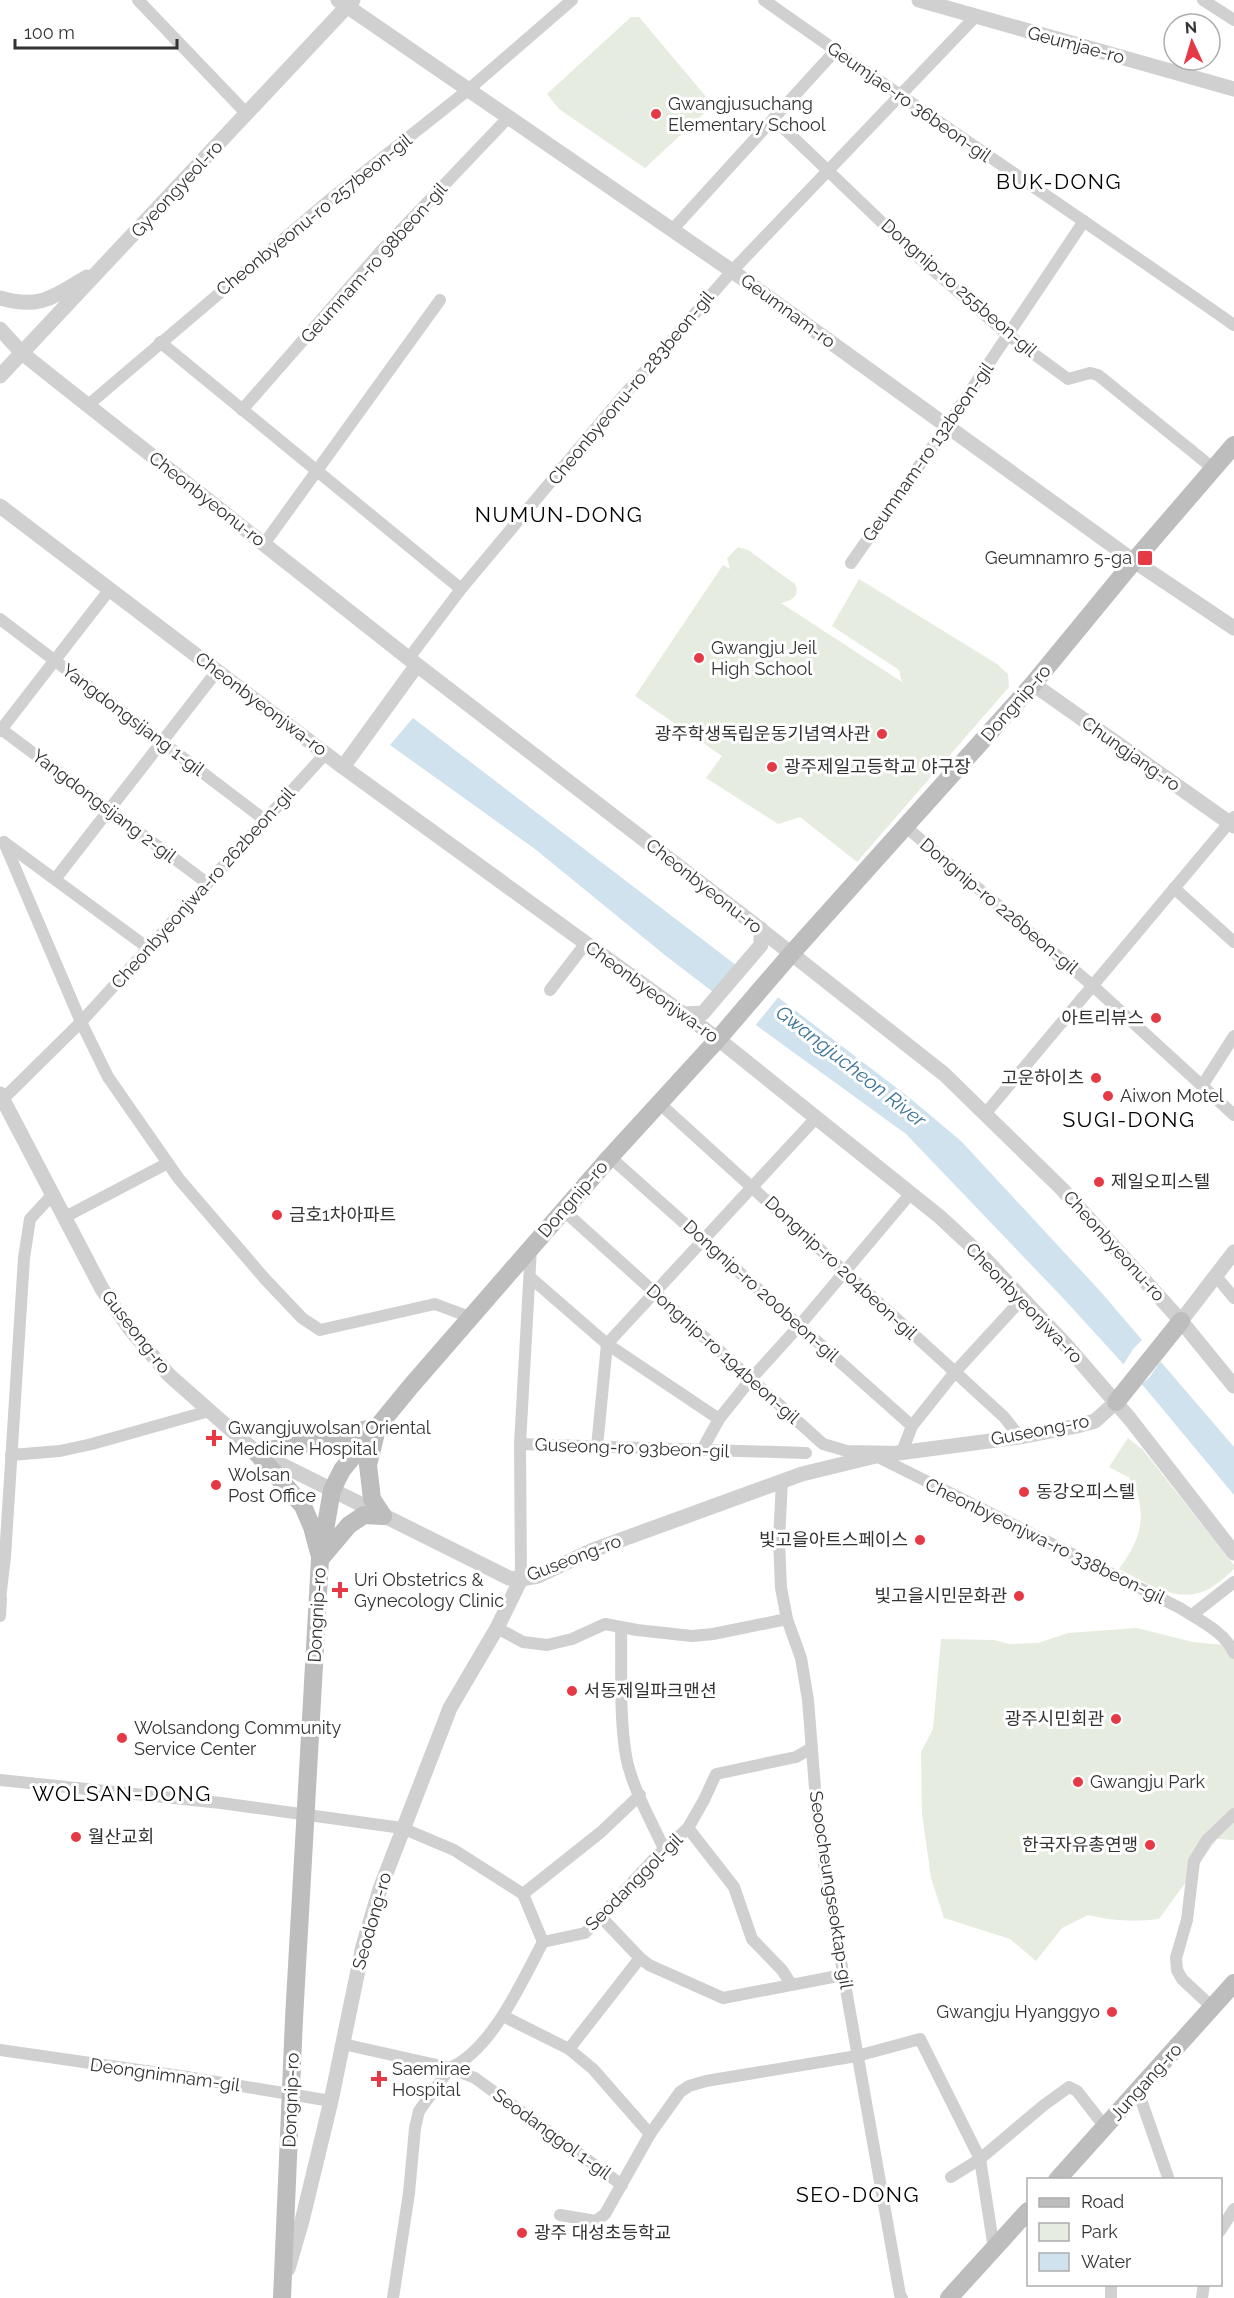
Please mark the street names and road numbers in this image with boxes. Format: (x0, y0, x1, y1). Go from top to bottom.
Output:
street label: Geumjae-ro (1025, 22, 1127, 68)
street label: Geumjae-ro 36beon-gil (823, 37, 995, 166)
street label: Cheonbyeonu-ro 257beon-gil (212, 129, 416, 300)
street label: Gyeongyeol-ro (126, 136, 227, 241)
street label: Geumnam-ro 98beon-gil (296, 178, 451, 347)
street label: Dongnip-ro 255beon-gil (877, 214, 1041, 361)
street label: Geumnam-ro (737, 269, 840, 352)
street label: Cheonbyeonu-ro 283beon-gil (543, 287, 718, 489)
street label: Geumnam-ro 132beon-gil (858, 358, 997, 545)
street label: Cheonbyeonu-ro (145, 447, 270, 551)
street label: Cheonbyeonjwa-ro (191, 647, 331, 760)
street label: Yangdongsijang 1-gil (58, 659, 209, 780)
street label: Dongnip-ro (977, 660, 1055, 745)
street label: Chungjang-ro (1078, 712, 1185, 795)
street label: Yangdongsijang 2-gil (28, 745, 180, 867)
street label: Cheonbyeonjwa-ro 262beon-gil (107, 783, 299, 993)
street label: Dongnip-ro 226beon-gil (916, 833, 1083, 978)
street label: Cheonbyeonu-ro (642, 834, 767, 938)
street label: Cheonbyeonjwa-ro (582, 936, 723, 1047)
street label: Dongnip-ro (534, 1156, 612, 1241)
street label: Cheonbyeonu-ro (1059, 1186, 1170, 1306)
street label: Dongnip-ro 204beon-gil (761, 1192, 922, 1344)
street label: Dongnip-ro 200beon-gil (679, 1215, 843, 1366)
street label: Cheonbyeonjwa-ro (962, 1238, 1087, 1367)
street label: Dongnip-ro 194beon-gil (643, 1280, 804, 1428)
street label: Guseong-ro (97, 1286, 175, 1378)
street label: Guseong-ro (989, 1410, 1091, 1449)
street label: Guseong-ro 93beon-gil (534, 1434, 730, 1461)
street label: Cheonbyeonjwa-ro 338beon-gil (922, 1473, 1169, 1608)
street label: Guseong-ro (524, 1530, 624, 1585)
street label: Dongnip-ro (304, 1567, 329, 1663)
street label: Seoocheungseoktap-gil (805, 1789, 858, 1991)
street label: Seodanggol-gil (581, 1829, 687, 1935)
street label: Seodong-ro (348, 1870, 395, 1972)
street label: Jungang-ro (1105, 2039, 1186, 2125)
street label: Dongnip-ro (278, 2052, 303, 2148)
street label: Deongnimnam-gil (89, 2054, 241, 2095)
street label: Seodanggol 1-gil (489, 2084, 615, 2183)

